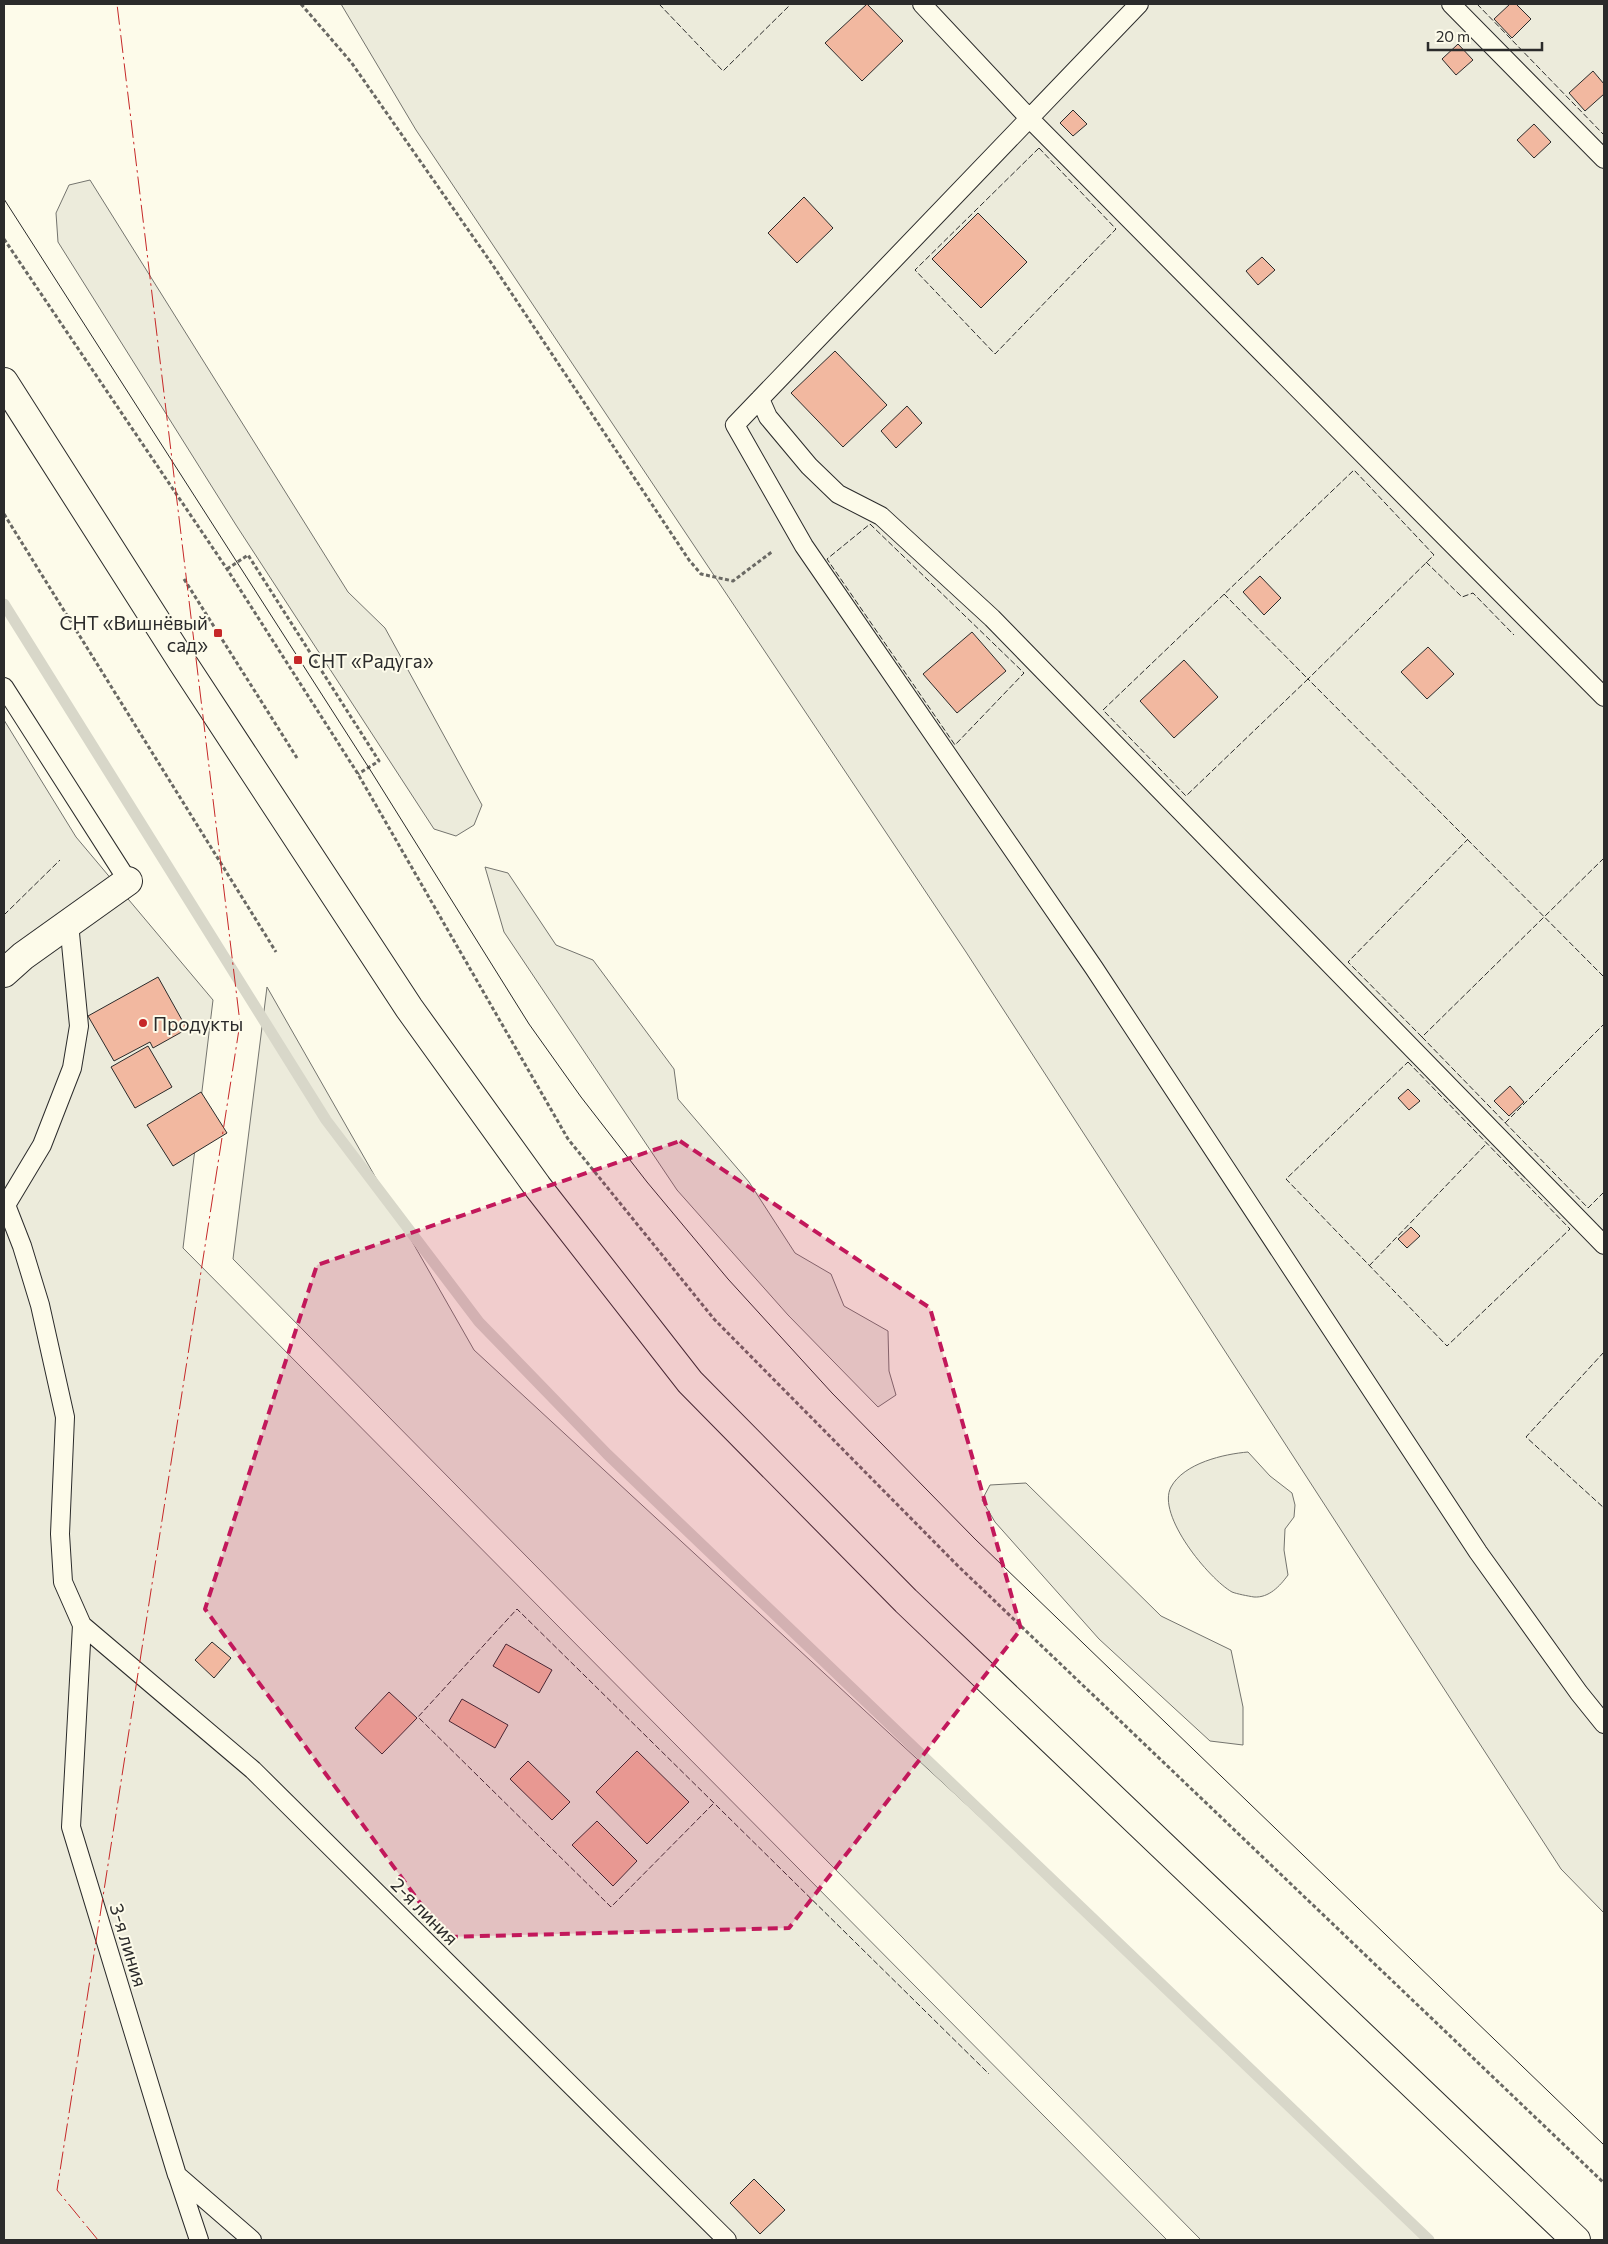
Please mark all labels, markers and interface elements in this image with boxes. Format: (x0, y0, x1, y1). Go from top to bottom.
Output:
scale bar (1428, 20, 1542, 52)
text: 20 m (1436, 27, 1470, 45)
place label: СНТ «Вишнёвый сад» (60, 611, 208, 656)
marker: СНТ «Вишнёвый сад» (212, 627, 224, 639)
place label: СНТ «Радуга» (308, 649, 434, 672)
marker: СНТ «Радуга» (292, 654, 304, 666)
place label: Продукты (153, 1012, 243, 1035)
marker: Продукты (137, 1017, 149, 1029)
street label: 2-я линия (387, 1873, 463, 1949)
street label: 3-я линия (105, 1900, 153, 1990)

